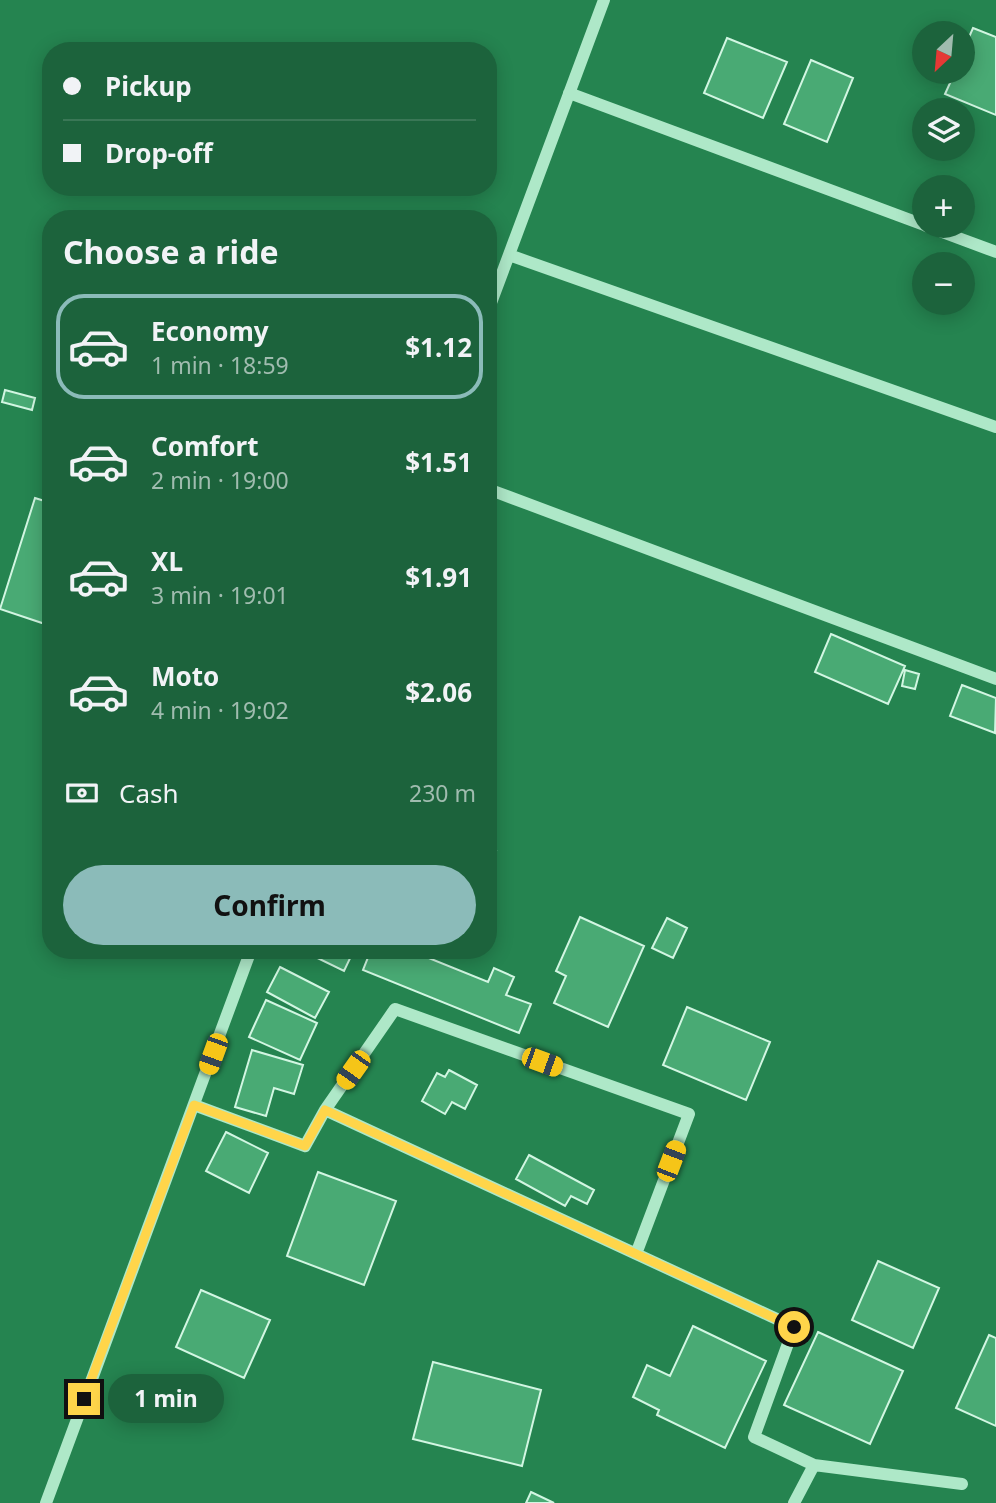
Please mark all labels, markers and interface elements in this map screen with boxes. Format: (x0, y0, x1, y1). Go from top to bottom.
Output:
north arrow (912, 21, 975, 84)
map controls (912, 21, 975, 315)
text: Pickup (105, 68, 192, 104)
button: layers (912, 98, 975, 161)
text: Drop-off (105, 135, 212, 171)
button: + (912, 175, 975, 238)
text: Choose a ride (63, 230, 279, 273)
button: − (912, 252, 975, 315)
text: Economy (151, 313, 269, 349)
icon: car (67, 315, 130, 378)
text: $1.12 (405, 329, 472, 365)
text: 1 min · 18:59 (151, 349, 289, 381)
text: Comfort (151, 428, 259, 464)
icon: car (67, 430, 130, 493)
text: $1.51 (405, 444, 472, 480)
text: 2 min · 19:00 (151, 464, 289, 496)
text: XL (151, 543, 183, 579)
icon: car (67, 545, 130, 608)
text: $1.91 (405, 559, 472, 595)
text: 3 min · 19:01 (151, 579, 289, 611)
text: Moto (151, 658, 219, 694)
icon: car (67, 660, 130, 723)
text: $2.06 (405, 674, 472, 710)
text: 4 min · 19:02 (151, 694, 289, 726)
icon: cash (63, 774, 101, 812)
text: Cash (119, 775, 179, 811)
text: 230 m (409, 777, 476, 809)
button: Confirm (63, 865, 476, 945)
car (196, 1031, 231, 1077)
car (519, 1045, 566, 1079)
car (333, 1047, 374, 1093)
car (654, 1138, 689, 1184)
route start (778, 1311, 810, 1343)
callout: 1 min (108, 1374, 224, 1424)
text: 1 min (134, 1382, 198, 1414)
route end (68, 1383, 100, 1415)

